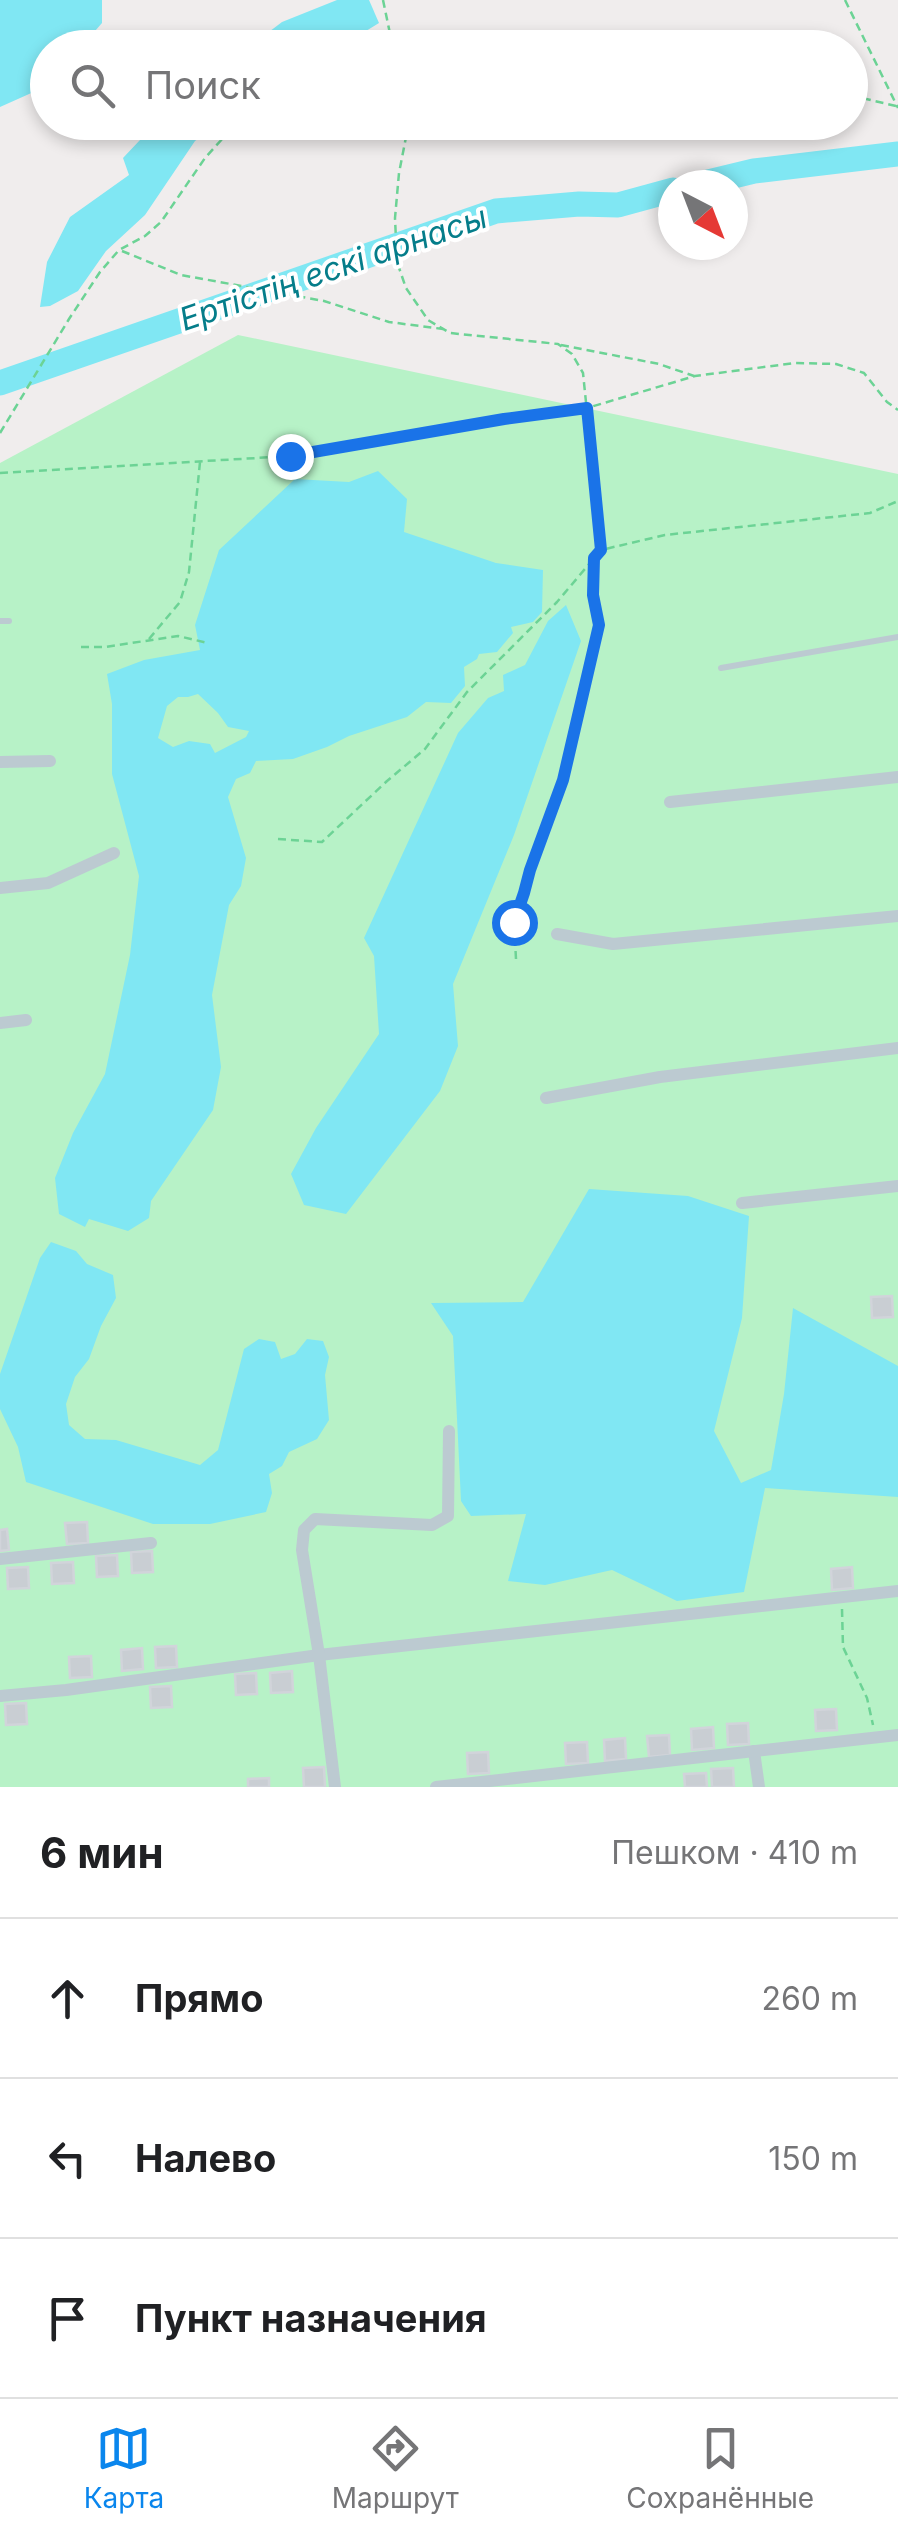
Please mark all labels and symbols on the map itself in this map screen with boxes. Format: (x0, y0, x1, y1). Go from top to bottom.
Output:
north arrow (658, 170, 748, 260)
water label: Ертістің ескі арнасы (174, 197, 492, 339)
route end (268, 434, 314, 480)
route start (492, 900, 538, 946)

